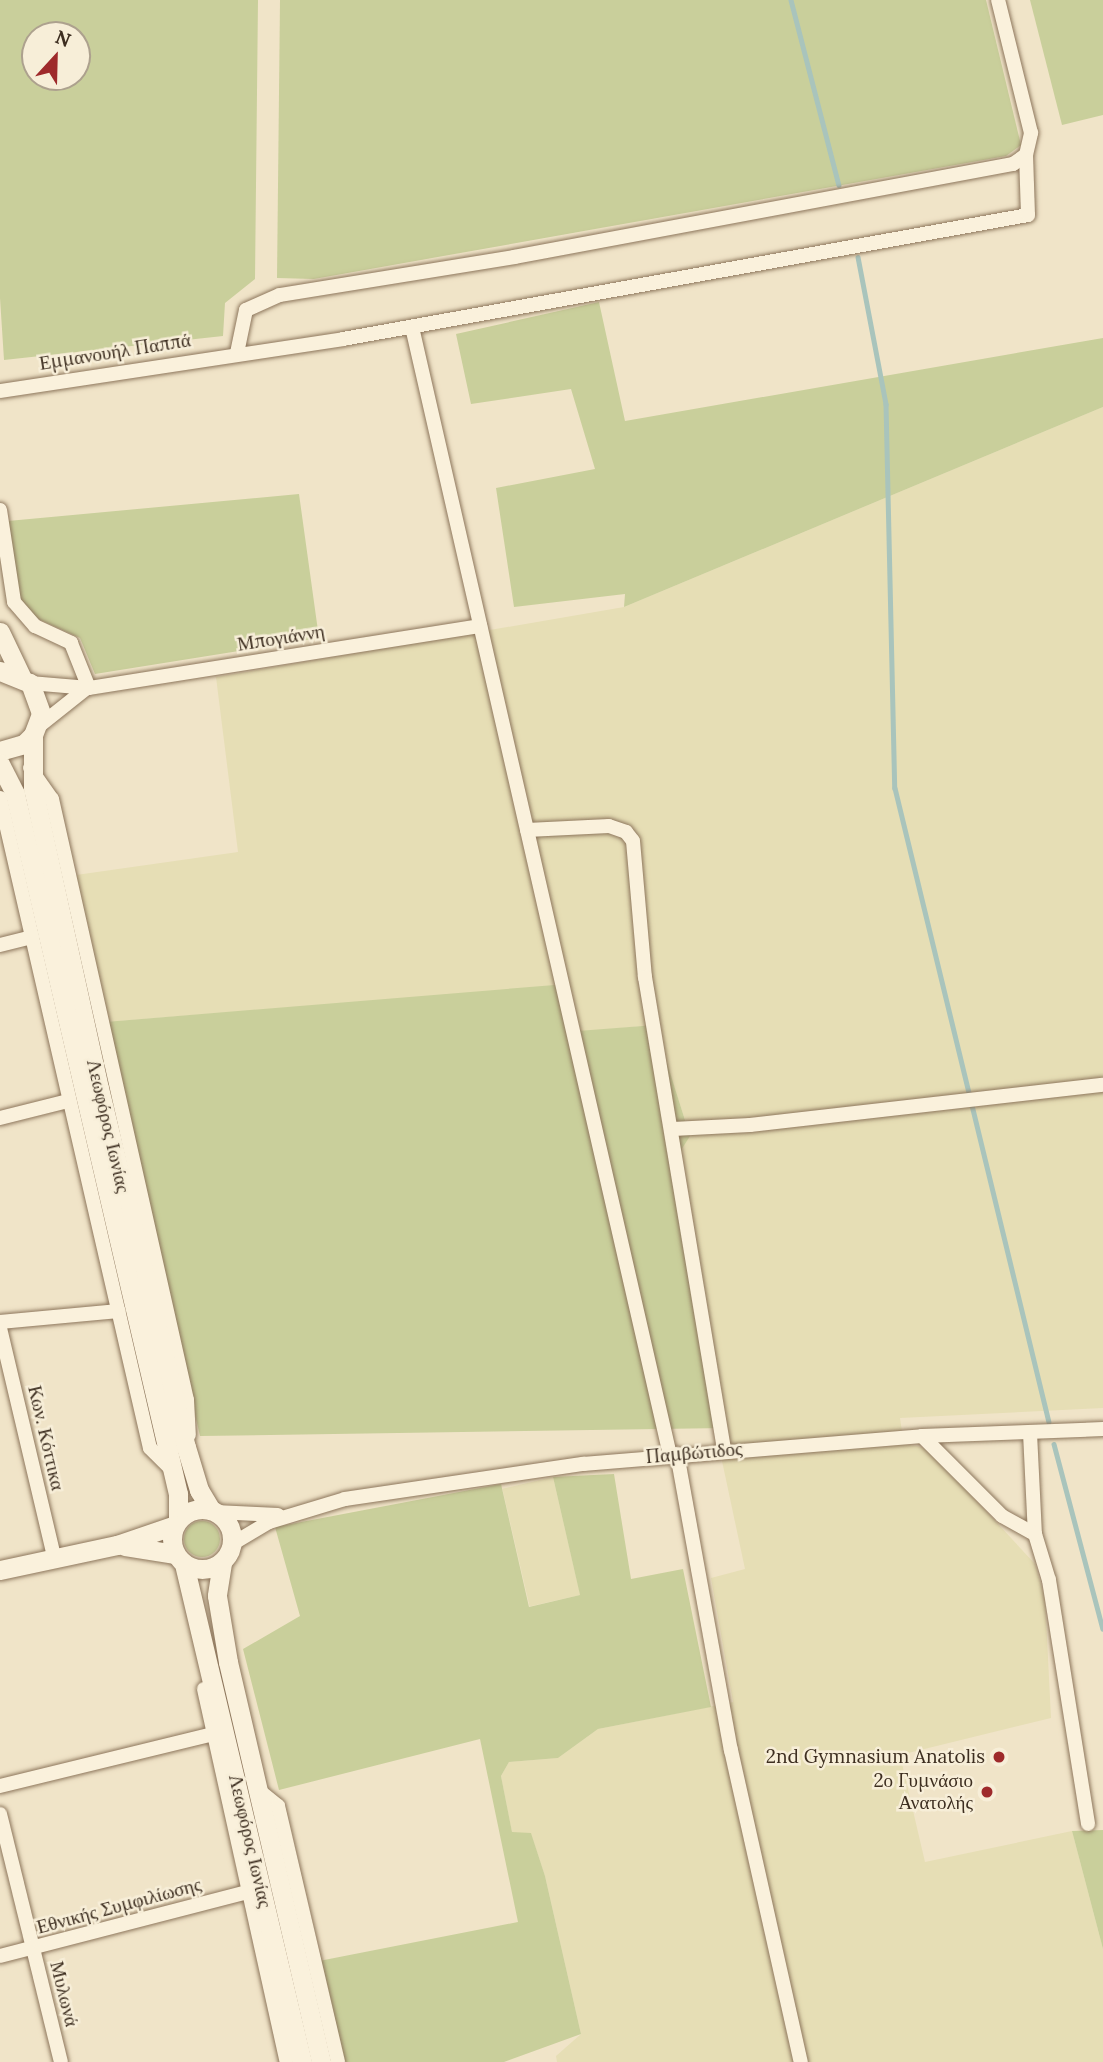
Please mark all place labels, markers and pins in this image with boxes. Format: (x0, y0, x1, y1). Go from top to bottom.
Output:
place label: 2nd Gymnasium Anatolis (766, 1746, 985, 1768)
marker: 2nd Gymnasium Anatolis (991, 1749, 1007, 1765)
place label: 2ο Γυμνάσιο Ανατολής (873, 1770, 973, 1814)
marker: 2ο Γυμνάσιο Ανατολής (979, 1784, 995, 1800)

